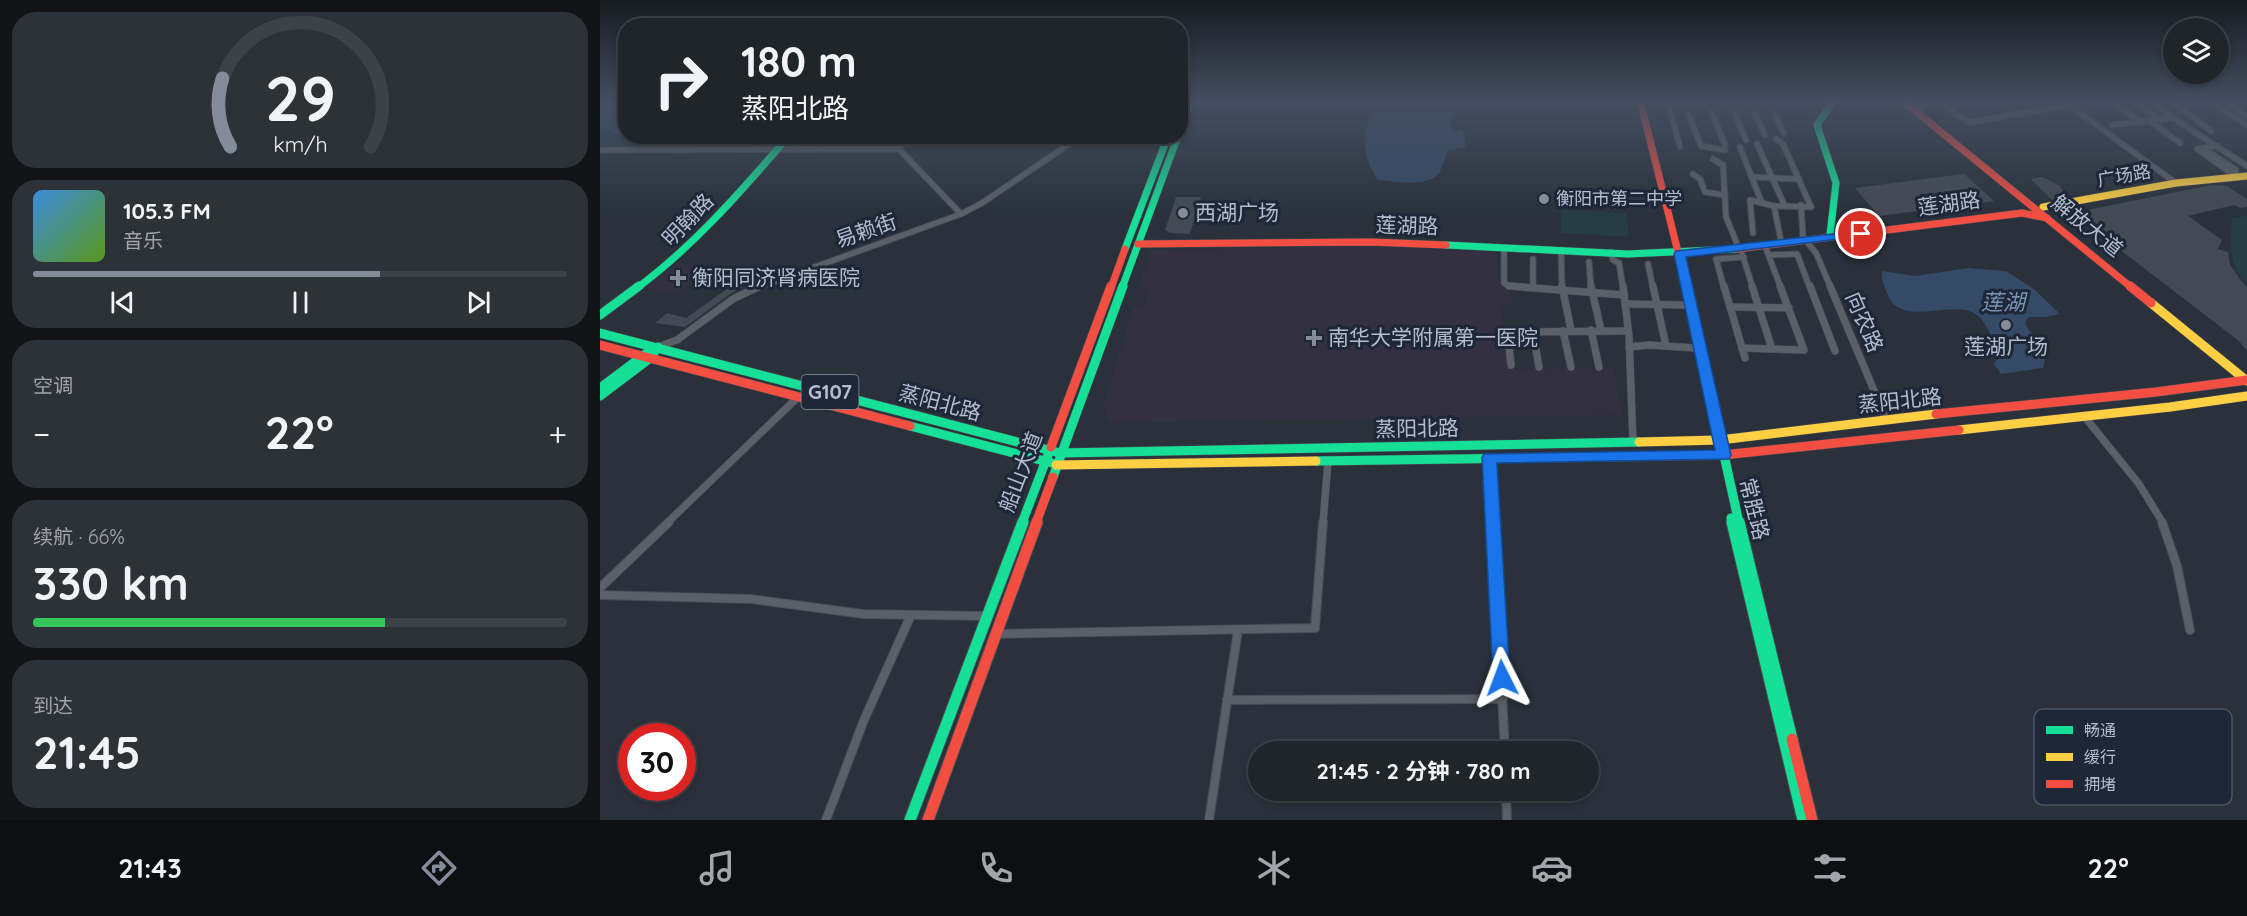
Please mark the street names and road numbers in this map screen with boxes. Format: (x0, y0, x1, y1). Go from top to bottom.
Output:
street label: 广场路 (2095, 159, 2152, 192)
street label: 莲湖路 (1916, 186, 1982, 220)
street label: 明翰路 (656, 188, 719, 251)
street label: 解放大道 (2047, 189, 2128, 262)
street label: 易赖街 (832, 208, 900, 253)
street label: 莲湖路 (1375, 211, 1439, 239)
street label: 向农路 (1841, 288, 1889, 356)
road number: G107 (802, 375, 858, 409)
street label: 蒸阳北路 (896, 379, 984, 425)
street label: 蒸阳北路 (1857, 383, 1943, 417)
street label: 蒸阳北路 (1375, 414, 1459, 442)
street label: 船山大道 (993, 428, 1047, 516)
street label: 常胜路 (1735, 475, 1775, 542)

